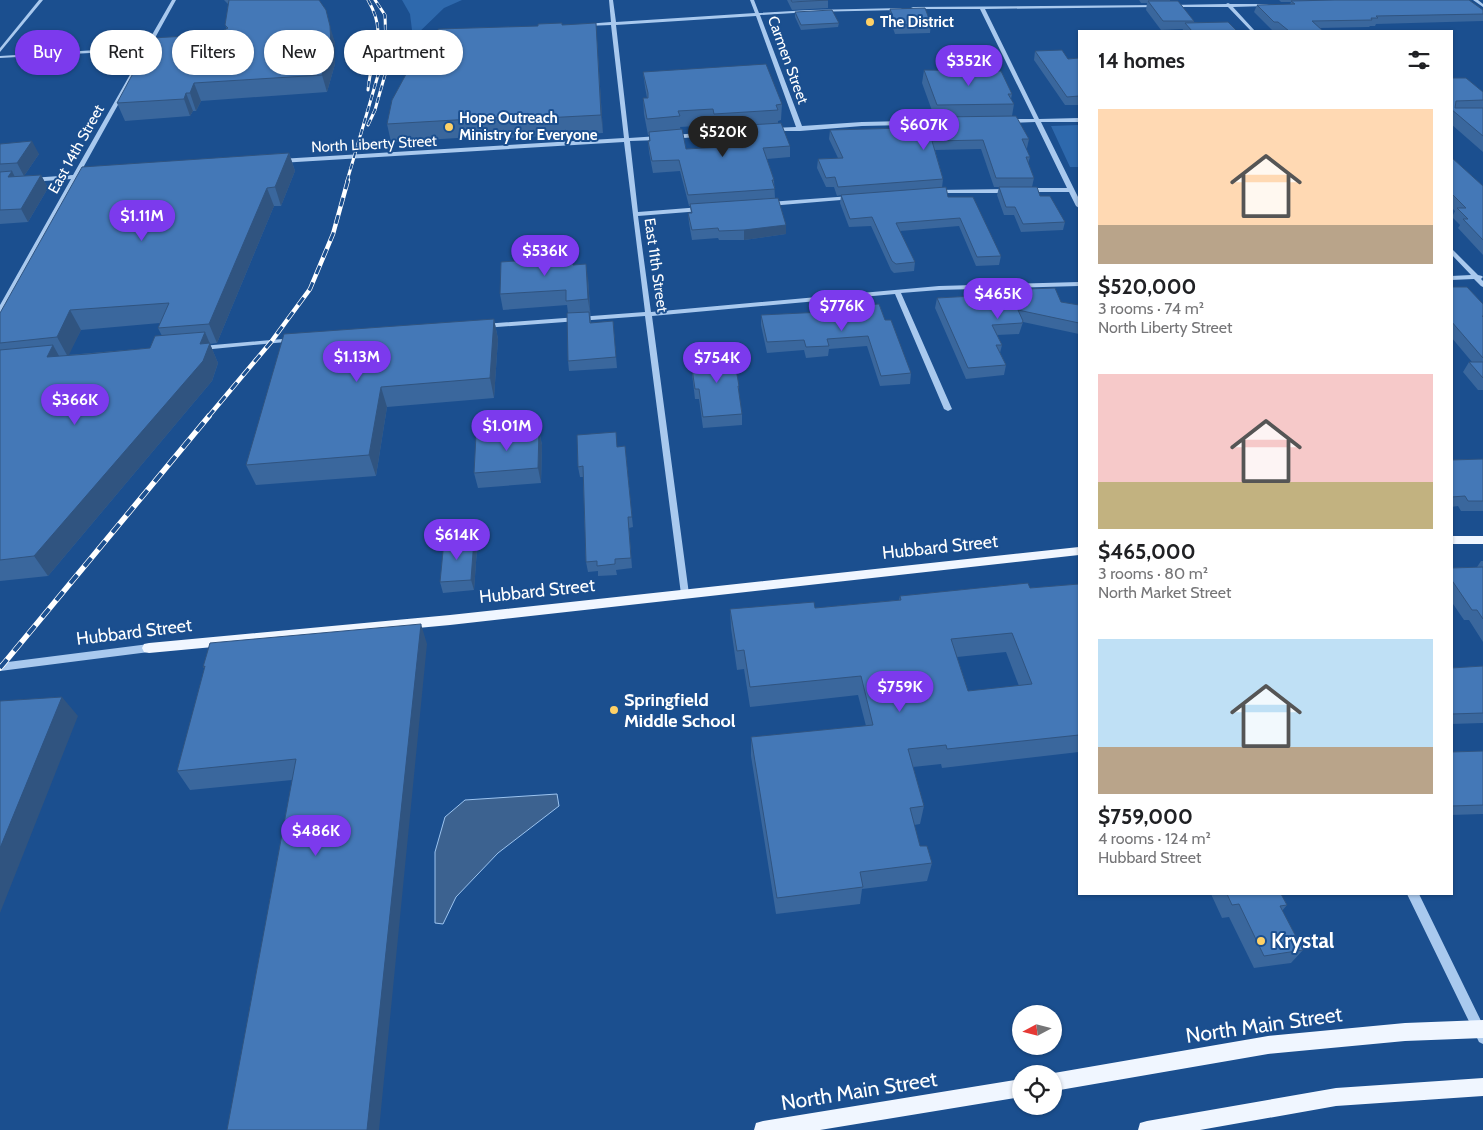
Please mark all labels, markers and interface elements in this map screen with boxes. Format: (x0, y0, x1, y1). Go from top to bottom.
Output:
place label: The District (880, 13, 954, 31)
street label: Carmen Street (764, 14, 812, 106)
marker: The District (864, 16, 876, 28)
chip: Buy (15, 30, 80, 75)
chip: Rent (90, 30, 162, 75)
chip: Filters (172, 30, 254, 75)
chip: New (264, 30, 334, 75)
chip: Apartment (344, 30, 463, 75)
pin: $352K (934, 44, 1004, 87)
icon: filters (1405, 46, 1433, 74)
text: 14 homes (1098, 48, 1185, 73)
text: $352K (947, 51, 992, 70)
street label: East 14th Street (44, 101, 108, 197)
pin: $607K (889, 108, 959, 151)
place label: Hope Outreach Ministry for Everyone (459, 109, 598, 144)
text: $607K (900, 115, 948, 134)
pin: $520K (688, 116, 758, 158)
marker: Hope Outreach Ministry for Everyone (443, 121, 455, 133)
text: $520K (699, 122, 747, 141)
street label: North Liberty Street (311, 132, 437, 156)
icon: home (1221, 141, 1311, 231)
pin: $1.11M (101, 200, 183, 242)
text: $1.11M (120, 206, 164, 225)
street label: East 11th Street (640, 217, 672, 313)
pin: $536K (510, 234, 580, 277)
text: $536K (522, 241, 568, 260)
text: $520,000 (1098, 274, 1196, 299)
pin: $465K (963, 278, 1033, 320)
text: $465K (975, 284, 1021, 303)
pin: $776K (807, 290, 877, 332)
text: $776K (820, 296, 864, 315)
text: 3 rooms · 74 m² (1098, 299, 1204, 318)
text: North Liberty Street (1098, 318, 1232, 337)
pin: $1.13M (316, 340, 398, 383)
pin: $754K (682, 342, 752, 384)
text: $1.13M (334, 347, 380, 366)
text: $754K (694, 348, 740, 367)
pin: $366K (40, 384, 110, 426)
text: $366K (52, 390, 98, 409)
icon: home (1221, 406, 1311, 496)
pin: $1.01M (466, 410, 548, 452)
text: $1.01M (482, 416, 532, 435)
pin: $614K (422, 518, 492, 561)
text: $614K (435, 525, 479, 544)
street label: Hubbard Street (881, 530, 999, 564)
text: $465,000 (1098, 539, 1195, 564)
text: 3 rooms · 80 m² (1098, 564, 1208, 583)
street label: Hubbard Street (478, 574, 596, 608)
text: North Market Street (1098, 583, 1231, 602)
street label: Hubbard Street (75, 614, 193, 650)
pin: $759K (865, 670, 935, 713)
icon: home (1221, 671, 1311, 761)
text: $759K (877, 677, 923, 696)
place label: Springfield Middle School (624, 689, 736, 732)
marker: Springfield Middle School (608, 704, 620, 716)
text: $759,000 (1098, 804, 1193, 829)
pin: $486K (281, 814, 351, 857)
text: $486K (292, 821, 340, 840)
text: 4 rooms · 124 m² (1098, 829, 1211, 848)
text: Hubbard Street (1098, 848, 1201, 867)
place label: Krystal (1271, 928, 1335, 953)
marker: Krystal (1255, 935, 1267, 947)
street label: North Main Street (1184, 1001, 1344, 1048)
north arrow (1012, 1005, 1062, 1055)
map controls (1012, 1005, 1062, 1115)
button: locate (1012, 1065, 1062, 1115)
street label: North Main Street (779, 1066, 939, 1115)

